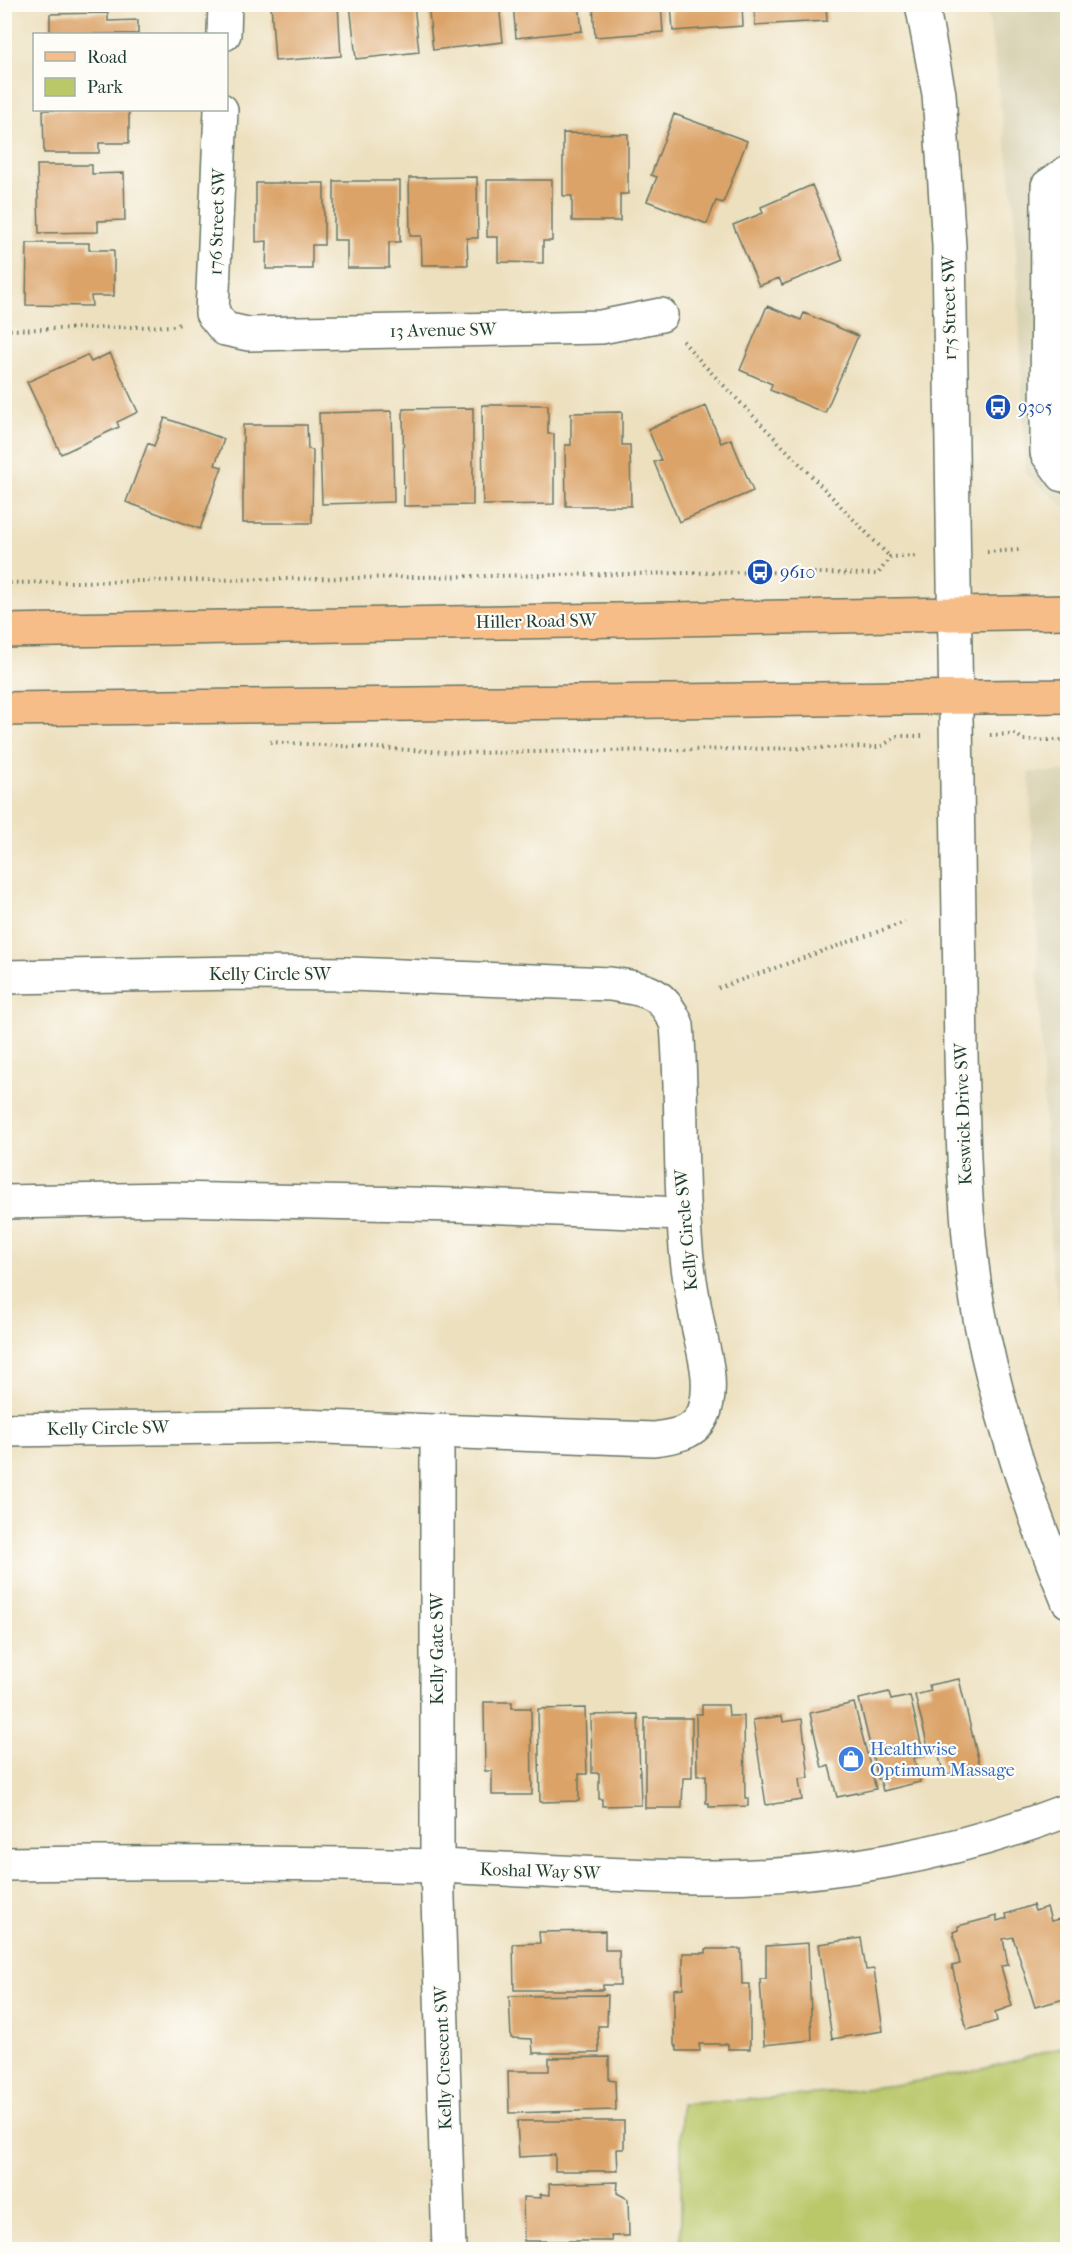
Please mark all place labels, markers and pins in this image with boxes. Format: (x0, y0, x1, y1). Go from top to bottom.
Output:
bus stop icon: 9305 (983, 392, 1013, 422)
place label: 9305 (1018, 397, 1053, 418)
bus stop icon: 9610 (745, 557, 775, 587)
place label: 9610 (780, 562, 815, 583)
place label: Healthwise Optimum Massage (870, 1739, 1015, 1781)
shop icon: Healthwise Optimum Massage (836, 1744, 866, 1774)

